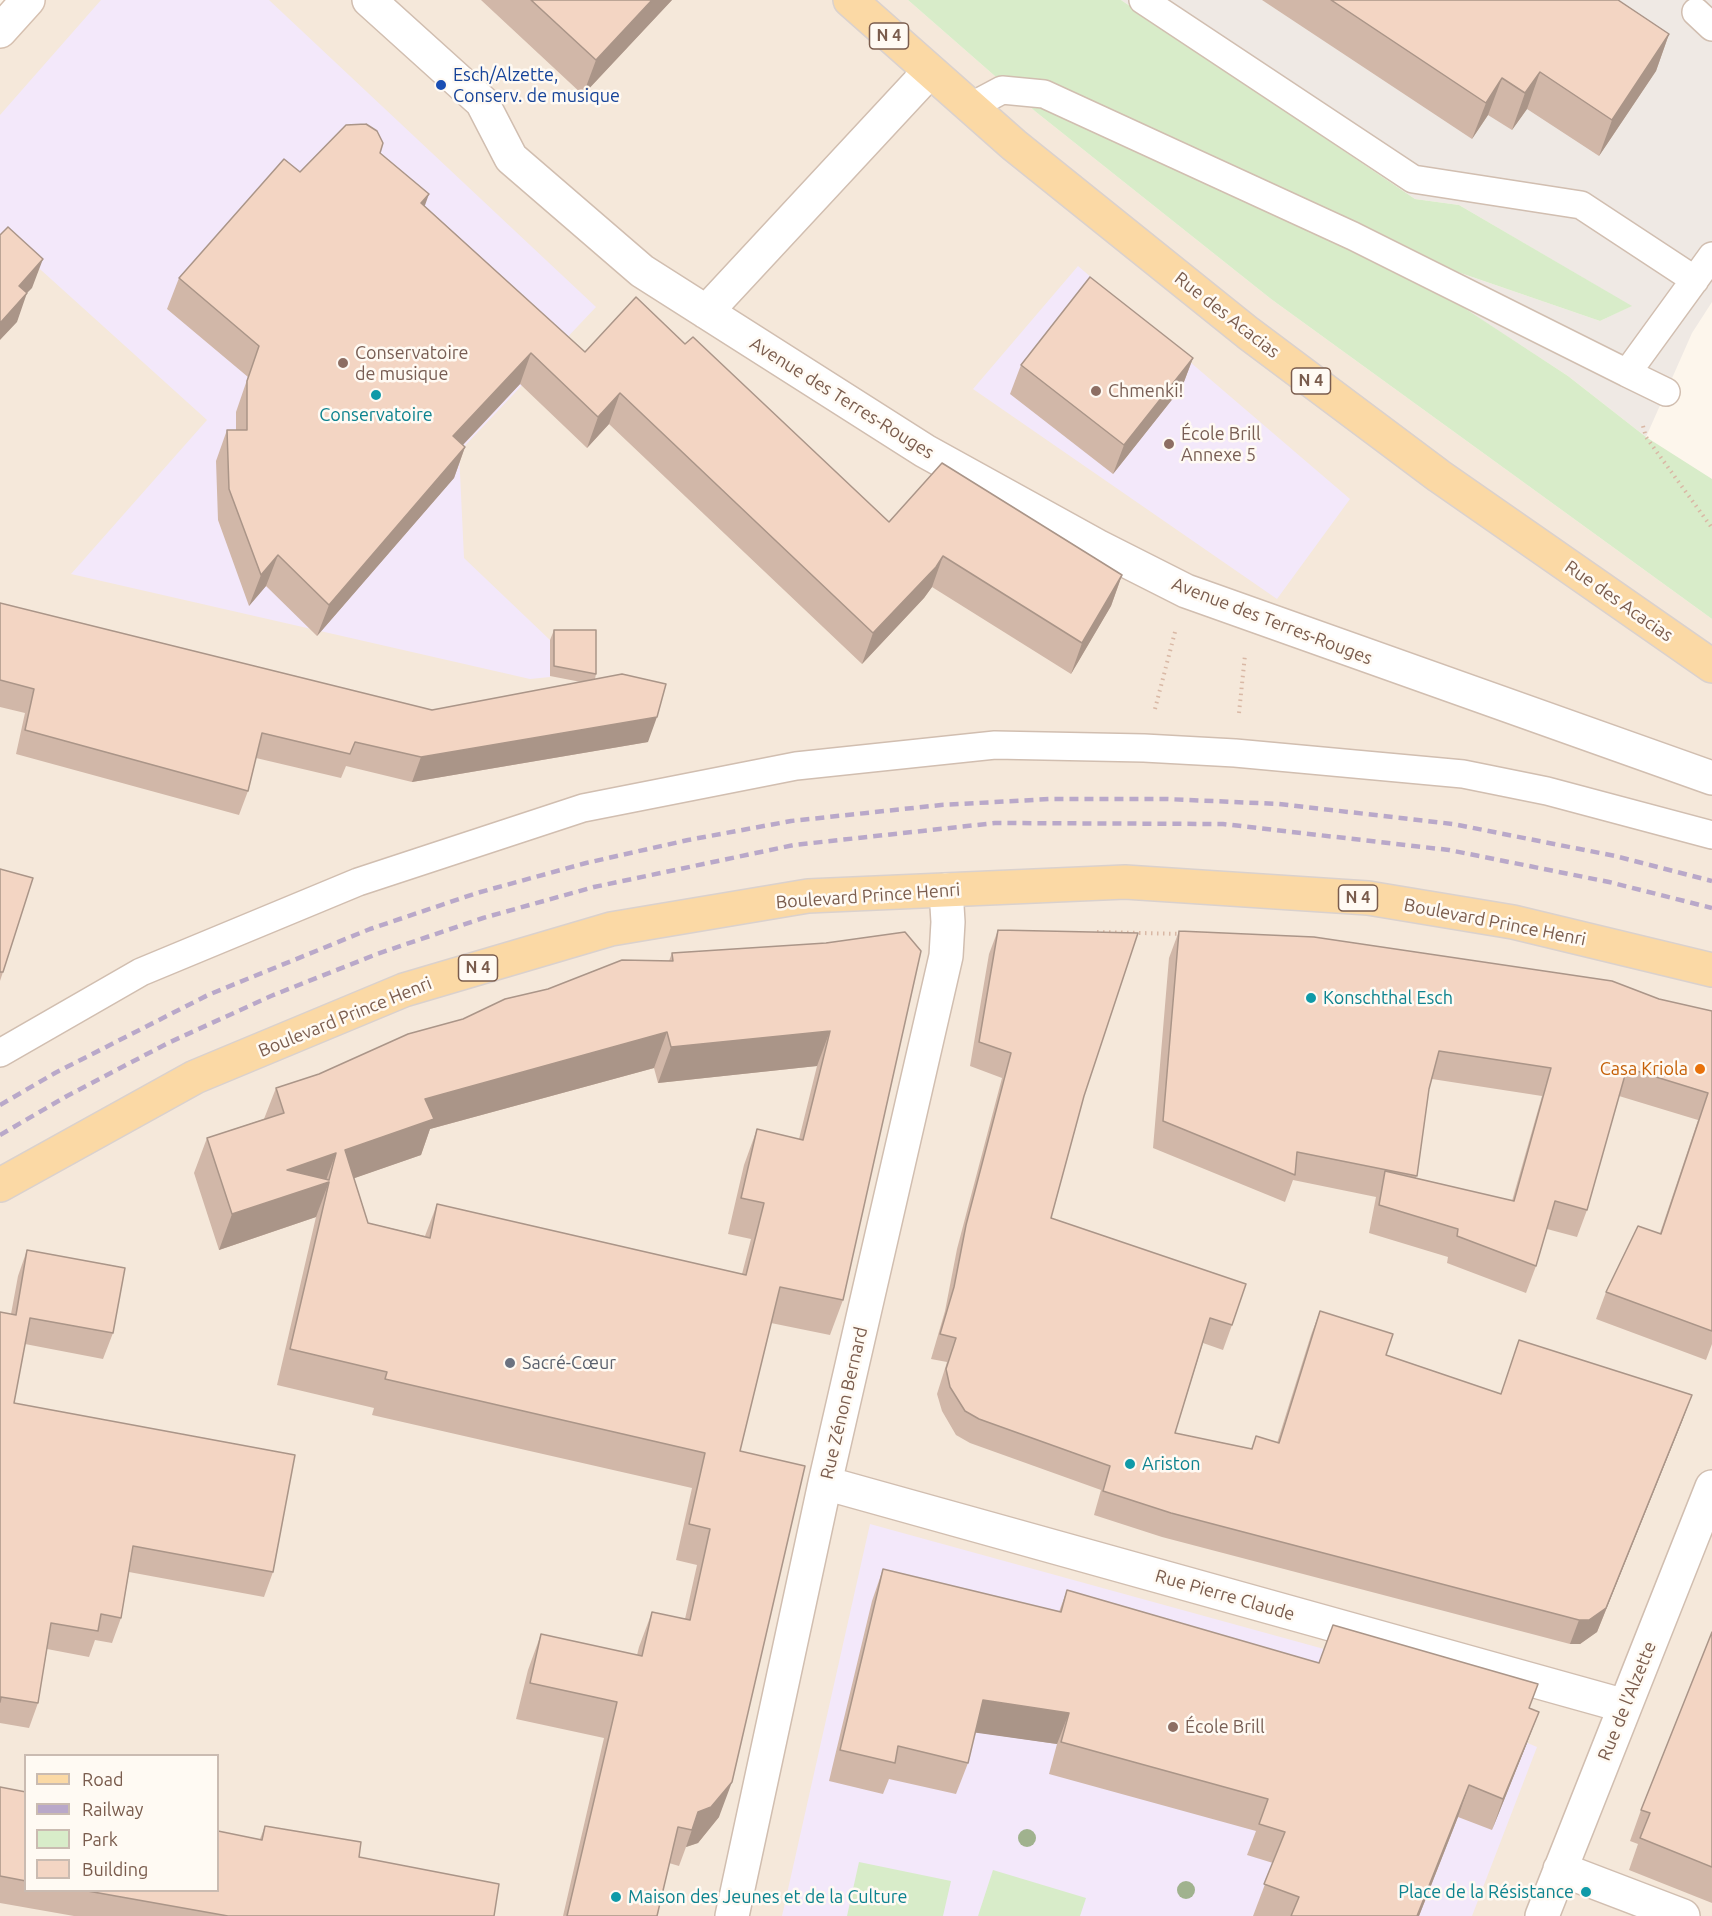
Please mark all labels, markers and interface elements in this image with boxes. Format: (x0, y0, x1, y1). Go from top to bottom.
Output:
road number: N 4 (870, 23, 908, 49)
place label: Esch/Alzette, Conserv. de musique (453, 64, 620, 106)
marker: Esch/Alzette, Conserv. de musique (434, 78, 448, 92)
street label: Rue des Acacias (1170, 267, 1284, 363)
street label: Avenue des Terres-Rouges (746, 332, 938, 464)
place label: Conservatoire de musique (355, 342, 468, 385)
marker: Conservatoire de musique (336, 356, 350, 370)
road number: N 4 (1292, 368, 1330, 394)
place label: Chmenki! (1108, 380, 1183, 402)
marker: Chmenki! (1089, 384, 1103, 398)
marker: Conservatoire (369, 388, 383, 402)
place label: Conservatoire (319, 404, 433, 426)
place label: École Brill Annexe 5 (1181, 423, 1261, 466)
marker: École Brill Annexe 5 (1162, 437, 1176, 451)
street label: Rue des Acacias (1561, 556, 1677, 646)
street label: Avenue des Terres-Rouges (1169, 573, 1375, 669)
street label: Boulevard Prince Henri (775, 879, 961, 913)
road number: N 4 (1338, 885, 1378, 911)
street label: Boulevard Prince Henri (1402, 894, 1588, 950)
road number: N 4 (458, 955, 498, 981)
street label: Boulevard Prince Henri (255, 972, 435, 1062)
place label: Konschthal Esch (1323, 987, 1453, 1009)
marker: Konschthal Esch (1304, 991, 1318, 1005)
place label: Casa Kriola (1600, 1058, 1688, 1080)
marker: Casa Kriola (1693, 1062, 1707, 1076)
street label: Rue Zénon Bernard (816, 1325, 872, 1481)
place label: Sacré-Cœur (522, 1352, 616, 1374)
marker: Sacré-Cœur (503, 1356, 517, 1370)
place label: Ariston (1142, 1453, 1201, 1475)
marker: Ariston (1123, 1457, 1137, 1471)
street label: Rue Pierre Claude (1153, 1565, 1297, 1625)
street label: Rue de l'Alzette (1593, 1638, 1661, 1764)
place label: École Brill (1185, 1716, 1265, 1738)
marker: École Brill (1166, 1720, 1180, 1734)
legend (24, 1754, 219, 1892)
text: Road (82, 1769, 124, 1789)
text: Railway (82, 1799, 143, 1819)
text: Park (82, 1829, 118, 1849)
text: Building (82, 1859, 148, 1879)
place label: Place de la Résistance (1398, 1881, 1574, 1903)
marker: Place de la Résistance (1579, 1885, 1593, 1899)
place label: Maison des Jeunes et de la Culture (628, 1886, 907, 1908)
marker: Maison des Jeunes et de la Culture (609, 1890, 623, 1904)

